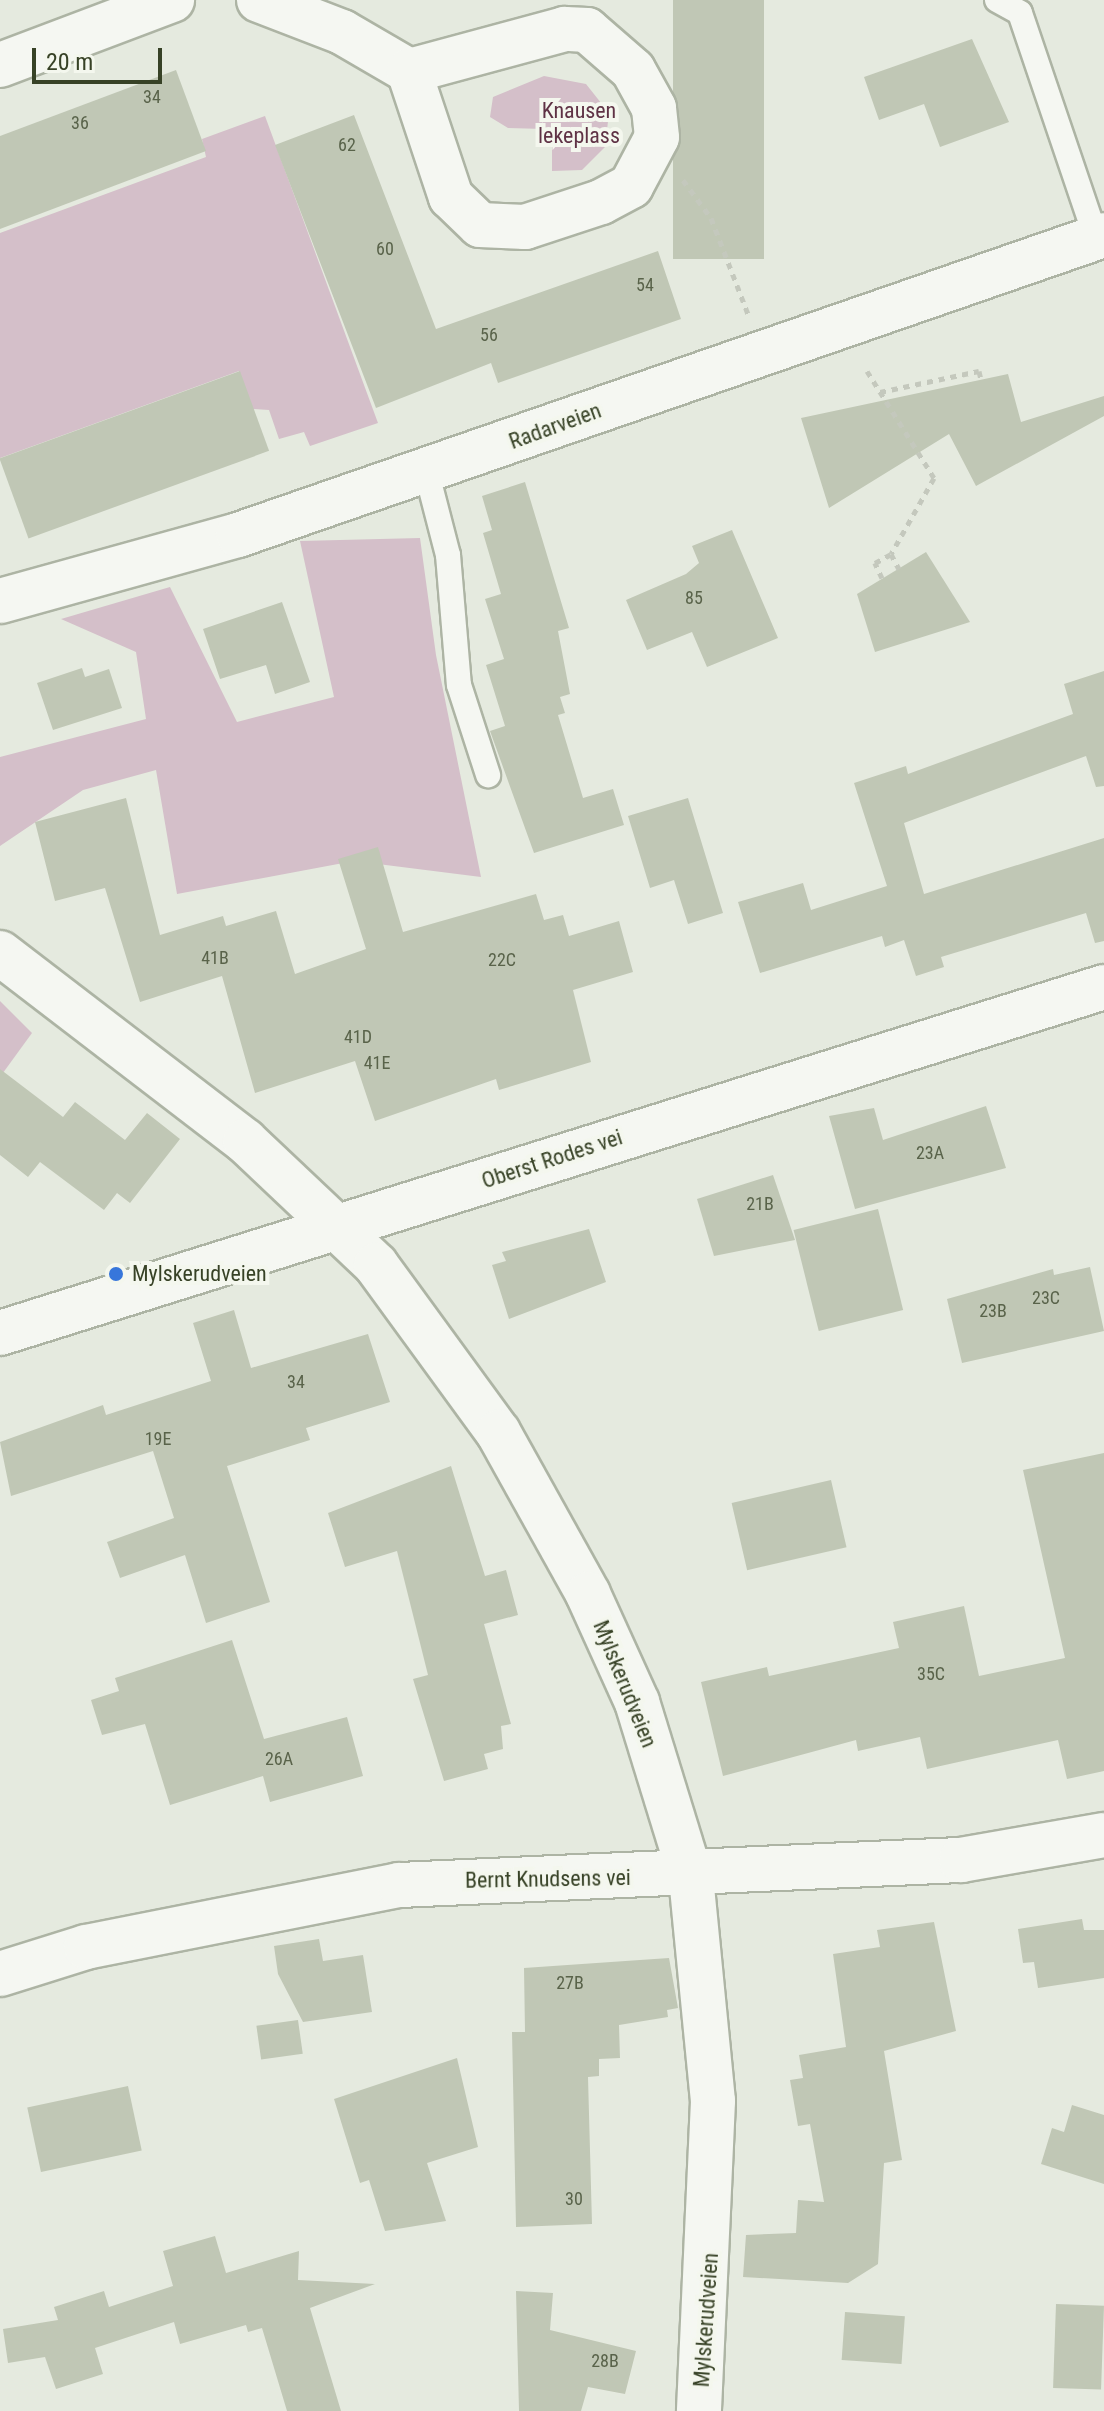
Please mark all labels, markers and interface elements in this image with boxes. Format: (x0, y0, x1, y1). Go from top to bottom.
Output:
scale bar (36, 32, 166, 82)
text: 20 m (46, 48, 93, 76)
house number: 34 (143, 86, 161, 108)
park label: Knausen lekeplass (538, 97, 620, 148)
house number: 36 (71, 112, 89, 134)
house number: 62 (338, 134, 356, 156)
house number: 60 (376, 238, 394, 260)
house number: 54 (636, 274, 654, 296)
house number: 56 (480, 324, 498, 346)
street label: Radarveien (505, 397, 605, 455)
house number: 85 (685, 587, 703, 609)
house number: 41B (201, 947, 229, 969)
house number: 22C (488, 949, 516, 971)
house number: 41D (344, 1026, 372, 1048)
house number: 41E (364, 1052, 390, 1074)
street label: Oberst Rodes vei (478, 1124, 626, 1194)
house number: 23A (916, 1142, 944, 1164)
house number: 21B (746, 1193, 774, 1215)
place label: Mylskerudveien (132, 1261, 267, 1287)
marker: Mylskerudveien (107, 1265, 125, 1283)
house number: 23C (1032, 1287, 1060, 1309)
house number: 23B (979, 1300, 1007, 1322)
house number: 34 (287, 1371, 305, 1393)
house number: 19E (145, 1428, 171, 1450)
street label: Mylskerudveien (588, 1617, 662, 1751)
house number: 35C (917, 1663, 945, 1685)
house number: 26A (265, 1748, 293, 1770)
street label: Bernt Knudsens vei (465, 1864, 631, 1894)
house number: 27B (556, 1972, 584, 1994)
house number: 30 (565, 2188, 583, 2210)
street label: Mylskerudveien (688, 2252, 724, 2388)
house number: 28B (591, 2350, 619, 2372)

